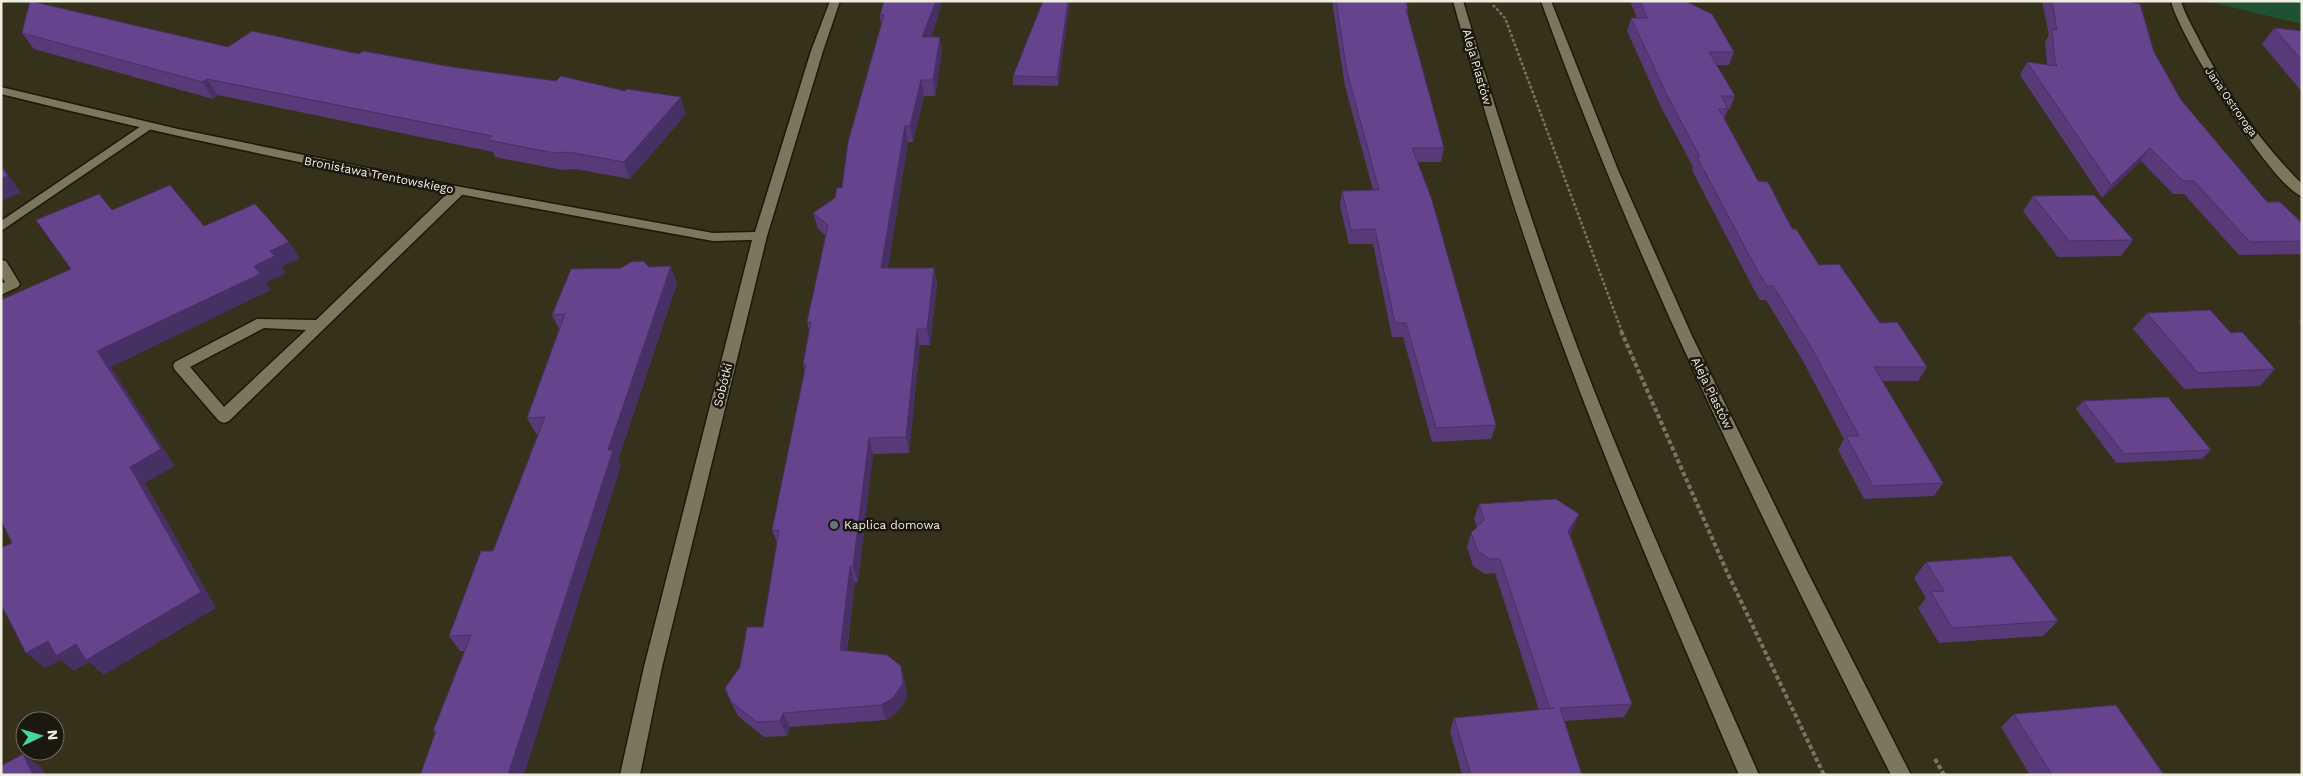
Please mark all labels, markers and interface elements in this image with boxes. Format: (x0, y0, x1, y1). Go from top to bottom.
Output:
street label: Aleja Piastów (1460, 28, 1494, 106)
street label: Jana Ostroroga (2202, 65, 2260, 139)
street label: Bronisława Trentowskiego (303, 154, 455, 196)
street label: Aleja Piastów (1689, 355, 1735, 431)
street label: Sobótki (711, 362, 735, 408)
place label: Kaplica domowa (844, 518, 940, 532)
marker: Kaplica domowa (828, 519, 840, 531)
north arrow (15, 711, 65, 761)
text: N (45, 729, 61, 741)

